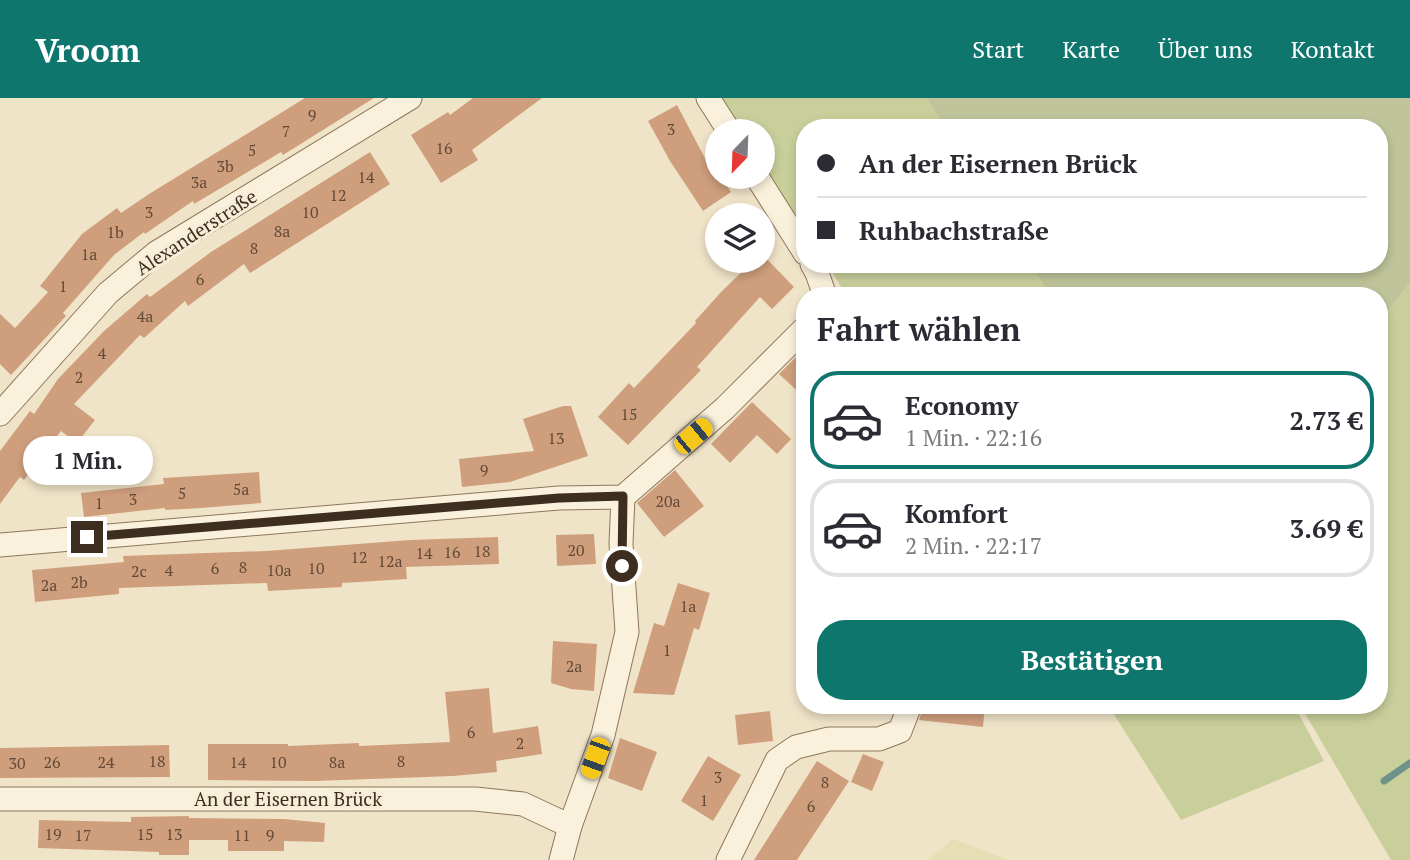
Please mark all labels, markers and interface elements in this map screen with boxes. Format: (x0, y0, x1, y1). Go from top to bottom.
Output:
text: Vroom (35, 28, 140, 71)
text: Start (972, 33, 1024, 65)
text: Karte (1062, 33, 1120, 65)
text: Über uns (1158, 33, 1253, 65)
text: Kontakt (1291, 33, 1375, 65)
house number: 9 (308, 104, 316, 126)
house number: 3 (667, 118, 675, 140)
north arrow (705, 119, 775, 189)
map controls (705, 119, 775, 273)
house number: 7 (282, 120, 290, 142)
house number: 16 (435, 137, 453, 159)
house number: 5 (248, 139, 256, 161)
text: An der Eisernen Brück (859, 146, 1137, 180)
house number: 3b (216, 155, 234, 177)
house number: 14 (357, 166, 375, 188)
house number: 3a (191, 171, 207, 193)
street label: Alexanderstraße (130, 183, 261, 280)
house number: 12 (329, 184, 347, 206)
house number: 3 (145, 201, 153, 223)
house number: 10 (301, 201, 319, 223)
button: layers (705, 203, 775, 273)
text: Ruhbachstraße (859, 213, 1049, 247)
house number: 8a (274, 220, 290, 242)
house number: 1b (106, 221, 124, 243)
house number: 8 (250, 237, 258, 259)
house number: 1a (81, 243, 97, 265)
house number: 6 (196, 268, 205, 290)
house number: 1 (59, 275, 67, 297)
house number: 4a (137, 305, 153, 327)
text: Fahrt wählen (817, 308, 1021, 350)
house number: 4 (98, 342, 107, 364)
house number: 2 (75, 366, 83, 388)
text: Economy (905, 388, 1018, 422)
icon: car (821, 389, 884, 452)
house number: 15 (620, 403, 638, 425)
text: 2.73 € (1290, 403, 1363, 437)
car (671, 414, 716, 458)
text: 1 Min. · 22:16 (905, 422, 1042, 453)
house number: 13 (547, 427, 565, 449)
callout: 1 Min. (22, 436, 152, 484)
text: 1 Min. (53, 445, 123, 476)
house number: 9 (480, 459, 488, 481)
house number: 5a (233, 478, 249, 500)
house number: 5 (178, 482, 186, 504)
house number: 3 (129, 488, 137, 510)
house number: 20a (655, 490, 681, 512)
house number: 1 (95, 492, 103, 514)
text: Komfort (905, 496, 1008, 530)
icon: car (821, 497, 884, 560)
text: 3.69 € (1290, 511, 1363, 545)
route end (71, 521, 103, 553)
text: 2 Min. · 22:17 (905, 530, 1042, 561)
house number: 20 (567, 539, 585, 561)
house number: 18 (473, 540, 491, 562)
house number: 16 (443, 541, 461, 563)
house number: 14 (415, 542, 433, 564)
house number: 12 (350, 546, 368, 568)
house number: 12a (377, 550, 403, 572)
route start (606, 550, 638, 582)
house number: 8 (239, 556, 247, 578)
house number: 6 (211, 557, 220, 579)
house number: 10 (307, 557, 325, 579)
house number: 4 (165, 559, 174, 581)
house number: 10a (266, 559, 292, 581)
house number: 2c (131, 560, 147, 582)
house number: 2b (70, 571, 88, 593)
house number: 2a (41, 574, 57, 596)
house number: 1a (680, 595, 696, 617)
button: Bestätigen (817, 620, 1367, 700)
house number: 1 (663, 639, 671, 661)
house number: 2a (566, 655, 582, 677)
house number: 6 (467, 721, 476, 743)
house number: 2 (516, 732, 524, 754)
car (578, 735, 613, 781)
house number: 18 (148, 750, 166, 772)
house number: 8 (397, 750, 405, 772)
house number: 26 (43, 751, 61, 773)
house number: 24 (97, 751, 115, 773)
house number: 14 (229, 751, 247, 773)
house number: 10 (269, 751, 287, 773)
house number: 8a (329, 751, 345, 773)
house number: 30 (8, 752, 26, 774)
house number: 3 (714, 766, 722, 788)
house number: 8 (821, 771, 829, 793)
street label: An der Eisernen Brück (194, 786, 382, 811)
house number: 1 (700, 789, 708, 811)
house number: 6 (807, 795, 816, 817)
house number: 19 (44, 823, 62, 845)
house number: 15 (136, 823, 154, 845)
house number: 13 (165, 823, 183, 845)
house number: 17 (74, 824, 92, 846)
house number: 11 (233, 824, 251, 846)
house number: 9 (266, 824, 274, 846)

